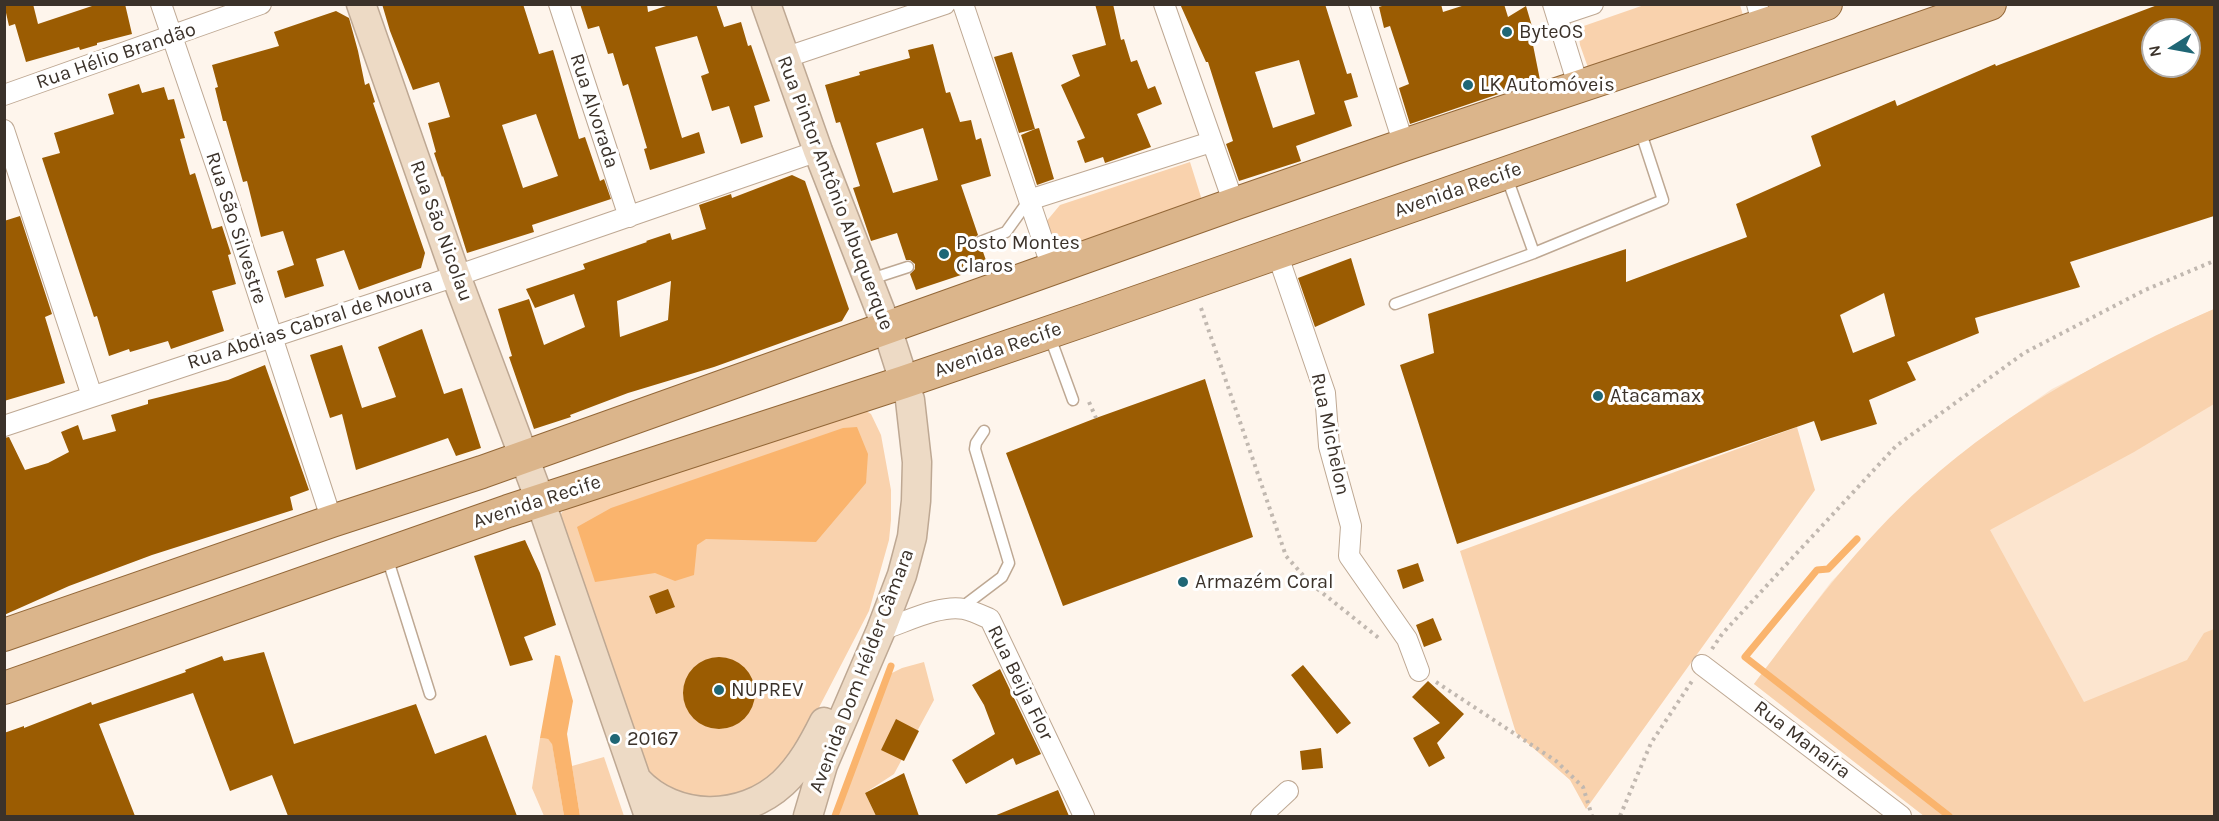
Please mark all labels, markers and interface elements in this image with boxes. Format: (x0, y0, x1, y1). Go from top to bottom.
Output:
street label: Rua Hélio Brandão (33, 17, 199, 95)
north arrow (2141, 18, 2201, 78)
place label: ByteOS (1519, 20, 1584, 44)
marker: ByteOS (1500, 25, 1514, 39)
text: N (2144, 44, 2165, 59)
street label: Rua Alvorada (564, 51, 624, 171)
street label: Rua Pintor Antônio Albuquerque (772, 52, 898, 334)
place label: LK Automóveis (1480, 73, 1615, 97)
marker: LK Automóveis (1461, 78, 1475, 92)
street label: Rua São Silvestre (200, 149, 272, 307)
street label: Rua São Nicolau (404, 157, 478, 305)
street label: Avenida Recife (1391, 157, 1525, 223)
place label: Posto Montes Claros (956, 231, 1080, 278)
marker: Posto Montes Claros (937, 247, 951, 261)
street label: Rua Abdias Cabral de Moura (184, 273, 436, 375)
street label: Avenida Recife (931, 317, 1065, 383)
street label: Rua Michelon (1305, 371, 1355, 497)
place label: Atacamax (1610, 384, 1701, 408)
marker: Atacamax (1591, 389, 1605, 403)
street label: Avenida Recife (470, 470, 604, 534)
street label: Avenida Dom Hélder Câmara (804, 546, 920, 796)
place label: Armazém Coral (1195, 570, 1334, 594)
marker: Armazém Coral (1176, 575, 1190, 589)
street label: Rua Beija Flor (982, 622, 1058, 744)
place label: NUPREV (731, 678, 804, 702)
marker: NUPREV (712, 683, 726, 697)
street label: Rua Manaíra (1749, 696, 1855, 784)
place label: 20167 (627, 727, 678, 751)
marker: 20167 (608, 732, 622, 746)

